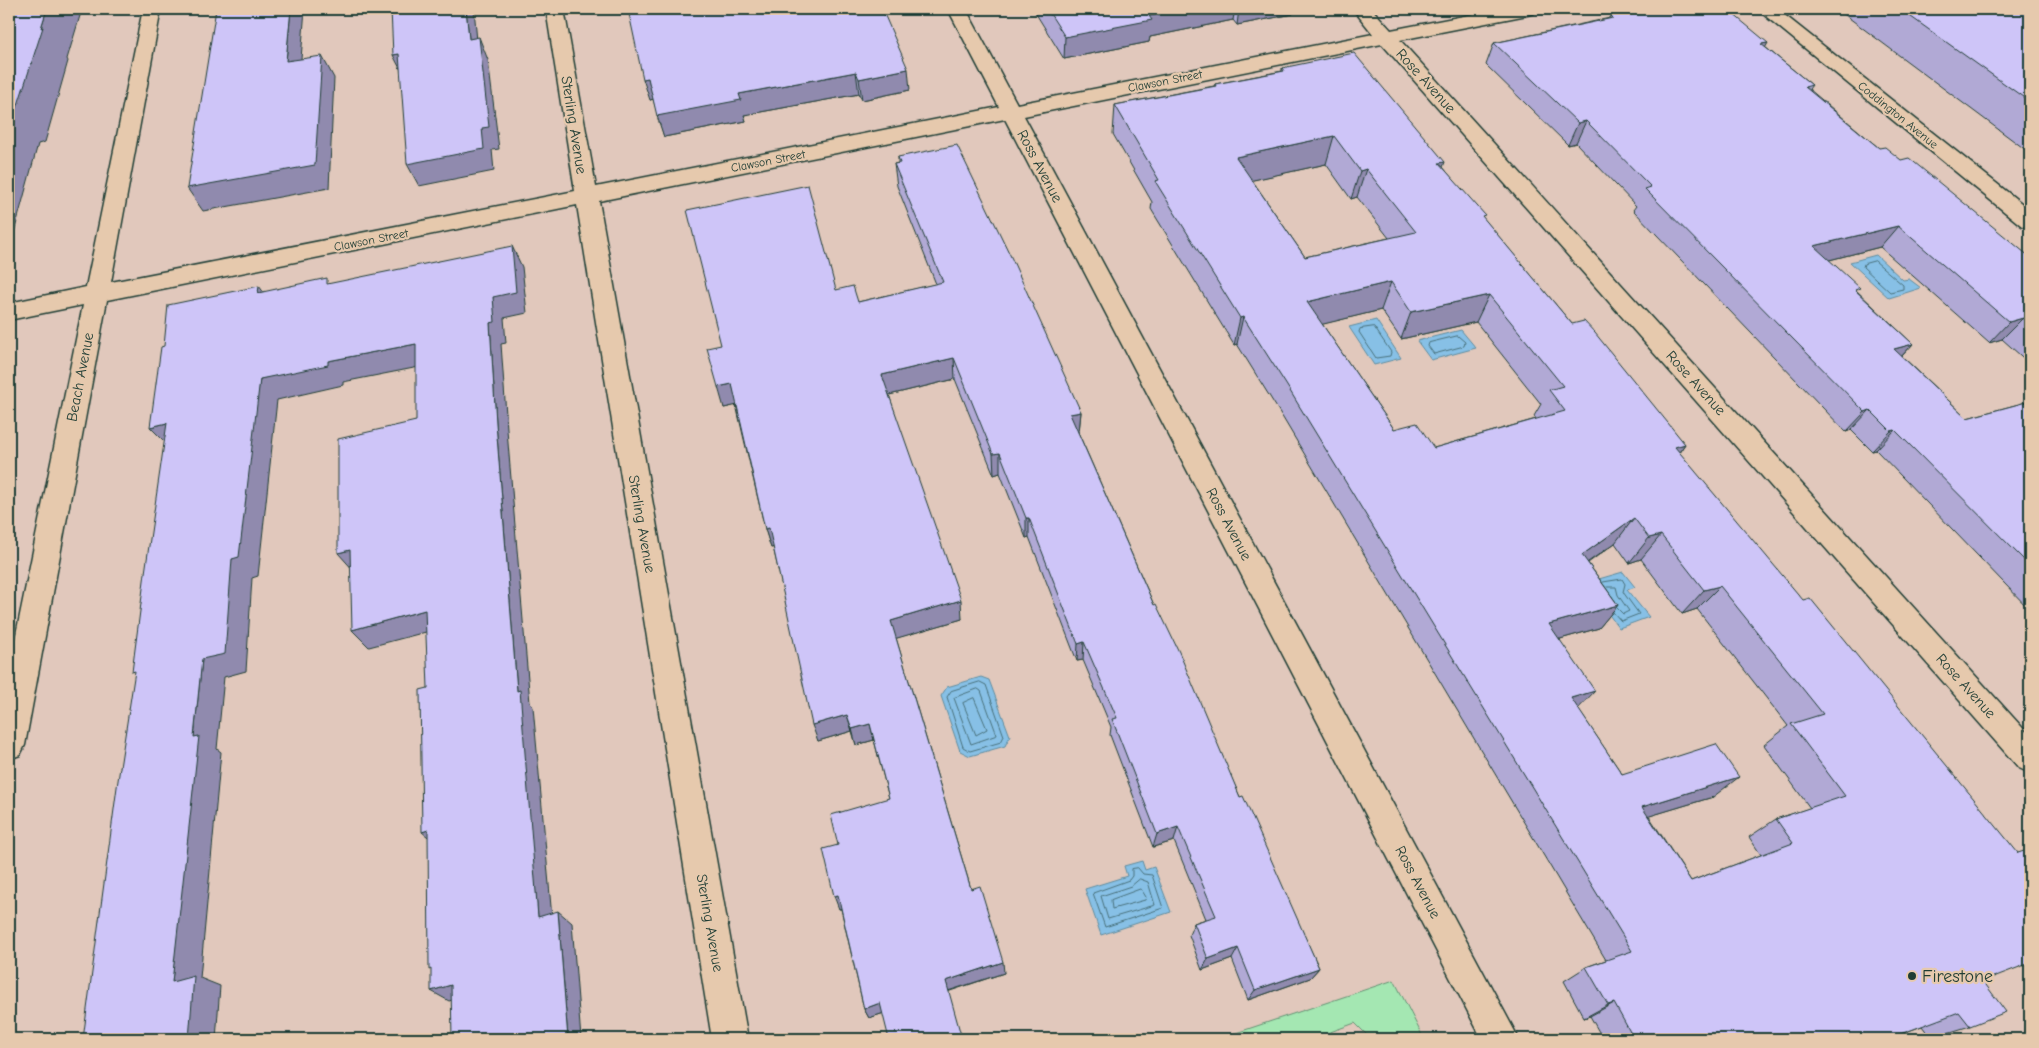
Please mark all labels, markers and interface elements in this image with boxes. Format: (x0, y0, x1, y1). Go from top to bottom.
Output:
street label: Rose Avenue (1392, 45, 1460, 117)
street label: Clawson Street (1127, 67, 1204, 95)
street label: Sterling Avenue (557, 75, 591, 176)
street label: Coddington Avenue (1855, 78, 1941, 152)
street label: Ross Avenue (1013, 127, 1067, 206)
street label: Clawson Street (730, 147, 807, 175)
street label: Clawson Street (333, 226, 410, 254)
street label: Beach Avenue (63, 330, 98, 423)
street label: Rose Avenue (1662, 347, 1730, 419)
street label: Sterling Avenue (625, 474, 660, 575)
street label: Ross Avenue (1202, 485, 1256, 564)
street label: Rose Avenue (1932, 650, 2000, 722)
street label: Ross Avenue (1391, 843, 1445, 922)
street label: Sterling Avenue (693, 873, 728, 974)
place label: Firestone (1922, 966, 1993, 987)
marker: Firestone (1906, 970, 1918, 982)

